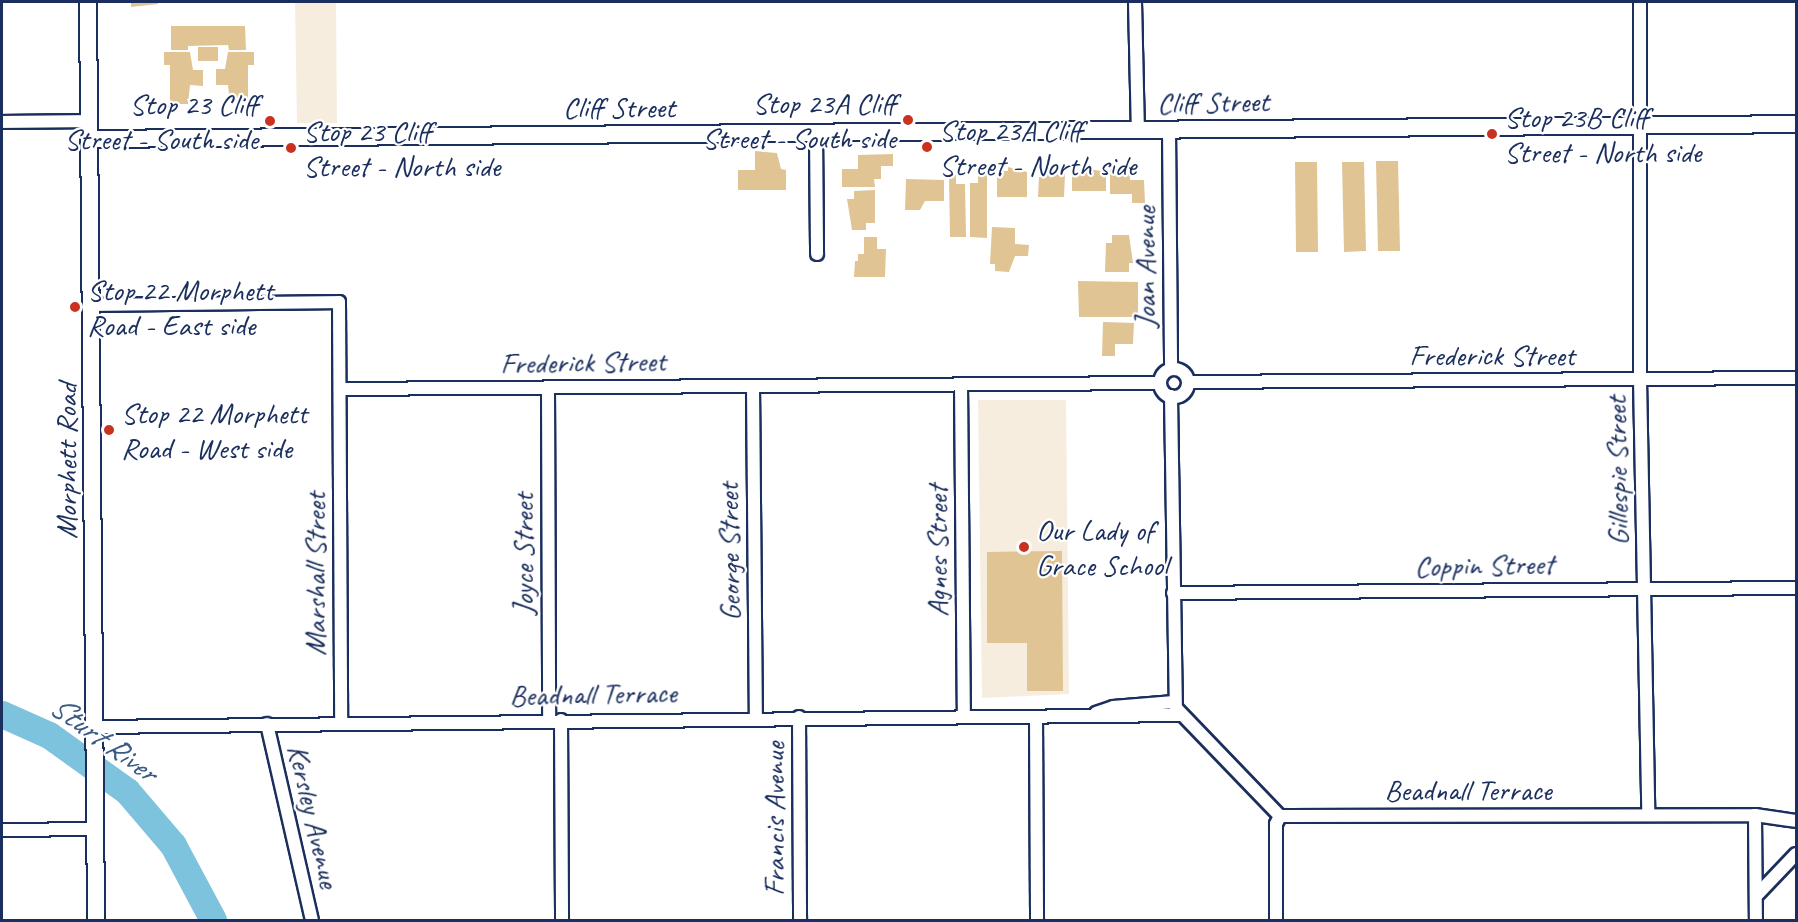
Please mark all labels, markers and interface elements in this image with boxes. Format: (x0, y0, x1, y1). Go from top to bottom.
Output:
street label: Cliff Street (1156, 83, 1270, 121)
place label: Stop 23A Cliff Street - South side (702, 85, 896, 156)
place label: Stop 23 Cliff Street - South side (64, 86, 258, 156)
street label: Cliff Street (563, 89, 675, 125)
place label: Stop 23B Cliff Street - North side (1504, 99, 1701, 170)
place label: Stop 23A Cliff Street - North side (939, 112, 1136, 182)
place label: Stop 23 Cliff Street - North side (303, 113, 500, 184)
marker: Stop 23A Cliff Street - South side (901, 113, 915, 127)
marker: Stop 23 Cliff Street - South side (263, 114, 277, 128)
marker: Stop 23B Cliff Street - North side (1485, 127, 1499, 141)
marker: Stop 23A Cliff Street - North side (920, 140, 934, 154)
marker: Stop 23 Cliff Street - North side (284, 141, 298, 155)
street label: Joan Avenue (1127, 206, 1163, 328)
place label: Stop 22 Morphett Road - East side (87, 272, 273, 342)
marker: Stop 22 Morphett Road - East side (68, 300, 82, 314)
street label: Frederick Street (1409, 337, 1575, 373)
street label: Frederick Street (500, 343, 666, 381)
street label: Morphett Road (48, 383, 84, 539)
place label: Stop 22 Morphett Road - West side (121, 395, 307, 466)
street label: Gillespie Street (1598, 396, 1636, 546)
marker: Stop 22 Morphett Road - West side (102, 423, 116, 437)
street label: George Street (710, 482, 748, 622)
street label: Agnes Street (919, 485, 955, 617)
street label: Marshall Street (297, 492, 333, 656)
street label: Joyce Street (505, 493, 541, 615)
place label: Our Lady of Grace School (1036, 512, 1166, 582)
marker: Our Lady of Grace School (1017, 540, 1031, 554)
street label: Coppin Street (1414, 546, 1554, 584)
street label: Beadnall Terrace (509, 675, 677, 713)
water label: Sturt River (41, 687, 165, 791)
street label: Kersley Avenue (280, 741, 348, 891)
street label: Francis Avenue (756, 742, 792, 896)
street label: Beadnall Terrace (1384, 772, 1552, 808)

